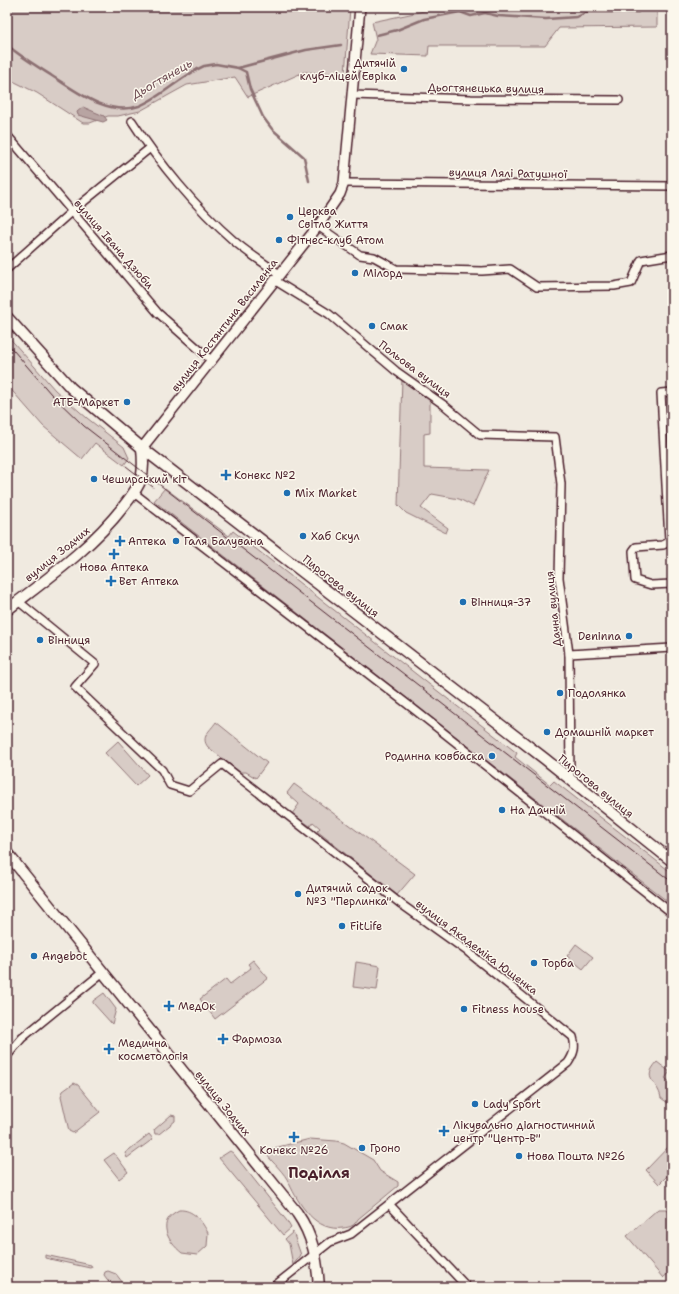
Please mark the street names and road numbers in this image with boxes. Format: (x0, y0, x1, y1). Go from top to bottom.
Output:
street label: Дьогтянецька вулиця (428, 80, 544, 97)
street label: вулиця Лялі Ратушної (449, 165, 568, 182)
street label: вулиця Івана Дзюби (70, 196, 157, 292)
street label: вулиця Костянтина Василенка (168, 256, 281, 395)
street label: Польова вулиця (376, 337, 454, 402)
street label: вулиця Зодчих (22, 523, 93, 585)
street label: Пирогова вулиця (299, 552, 382, 621)
street label: Дачна вулиця (542, 570, 565, 647)
street label: Пирогова вулиця (555, 751, 637, 821)
street label: вулиця Академіка Ющенка (413, 897, 541, 998)
street label: вулиця Зодчих (192, 1068, 254, 1139)

